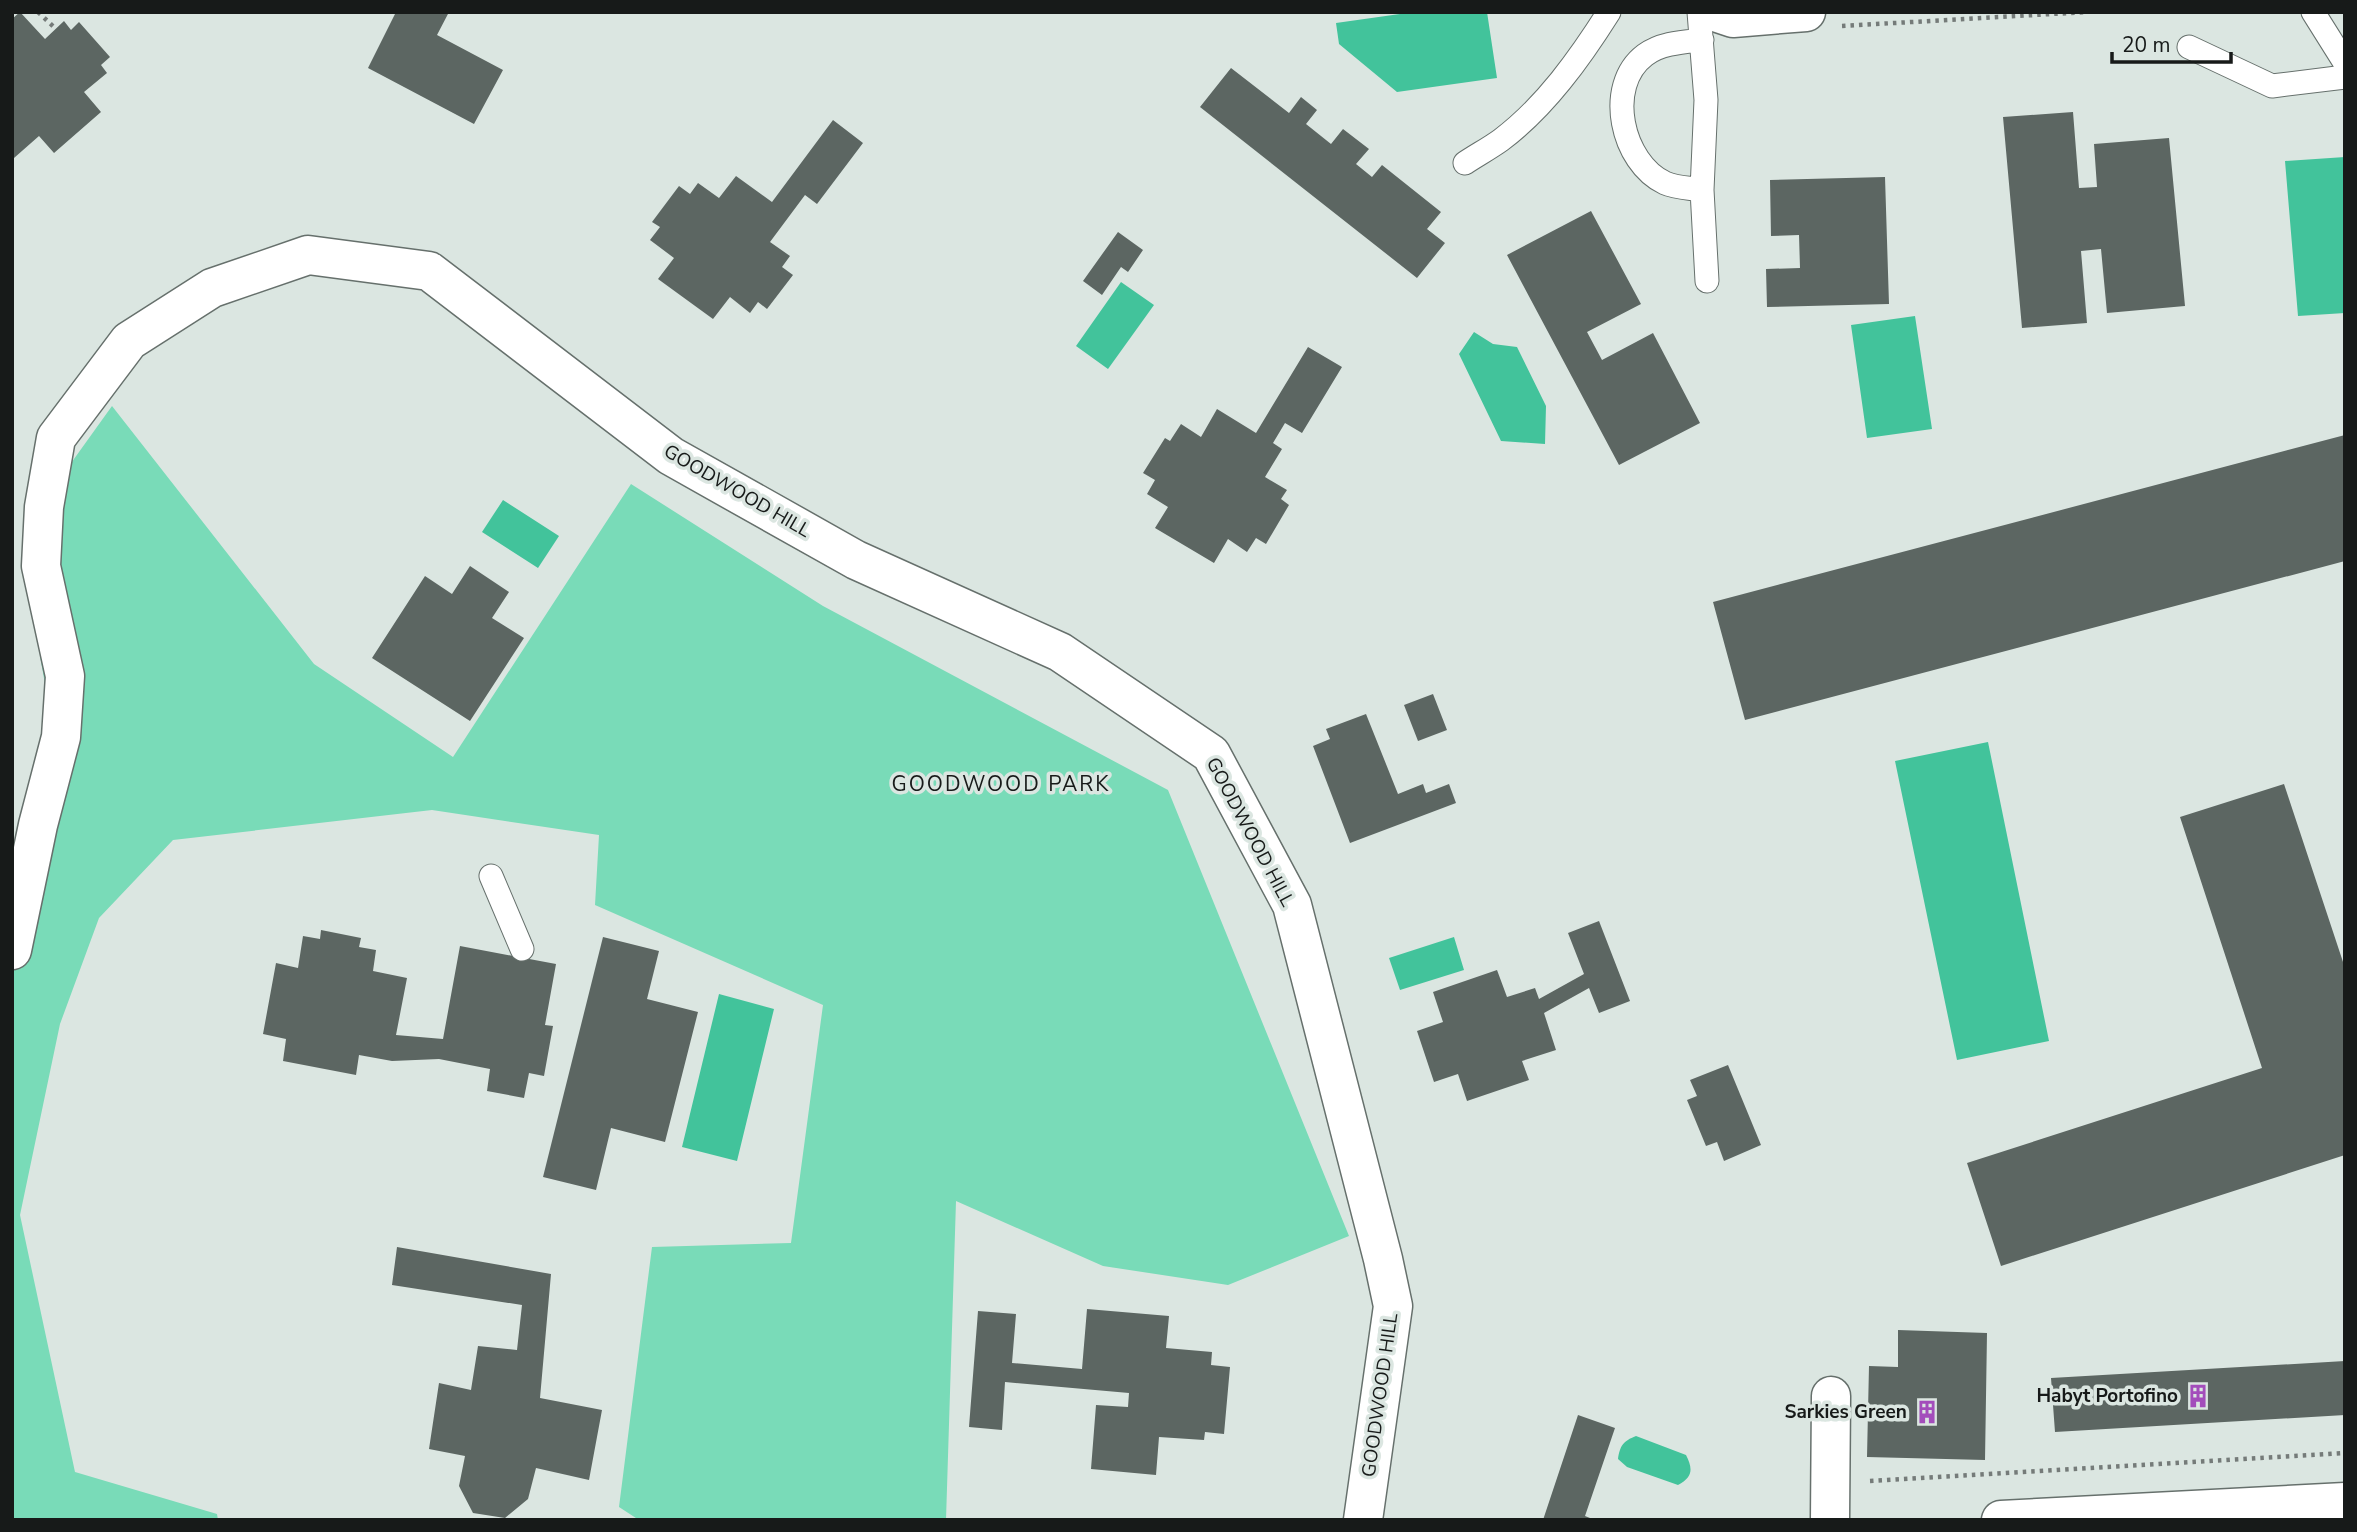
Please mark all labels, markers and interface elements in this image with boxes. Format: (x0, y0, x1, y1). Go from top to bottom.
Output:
scale bar (2112, 21, 2231, 65)
text: 20 m (2122, 31, 2171, 59)
street label: GOODWOOD HILL (659, 438, 816, 544)
street label: GOODWOOD HILL (1200, 753, 1301, 912)
district label: GOODWOOD PARK (892, 770, 1110, 798)
street label: GOODWOOD HILL (1356, 1311, 1404, 1479)
building icon: Habyt Portofino (2184, 1382, 2212, 1410)
place label: Habyt Portofino (2036, 1383, 2178, 1409)
building icon: Sarkies Green (1913, 1398, 1941, 1426)
place label: Sarkies Green (1784, 1399, 1907, 1425)

